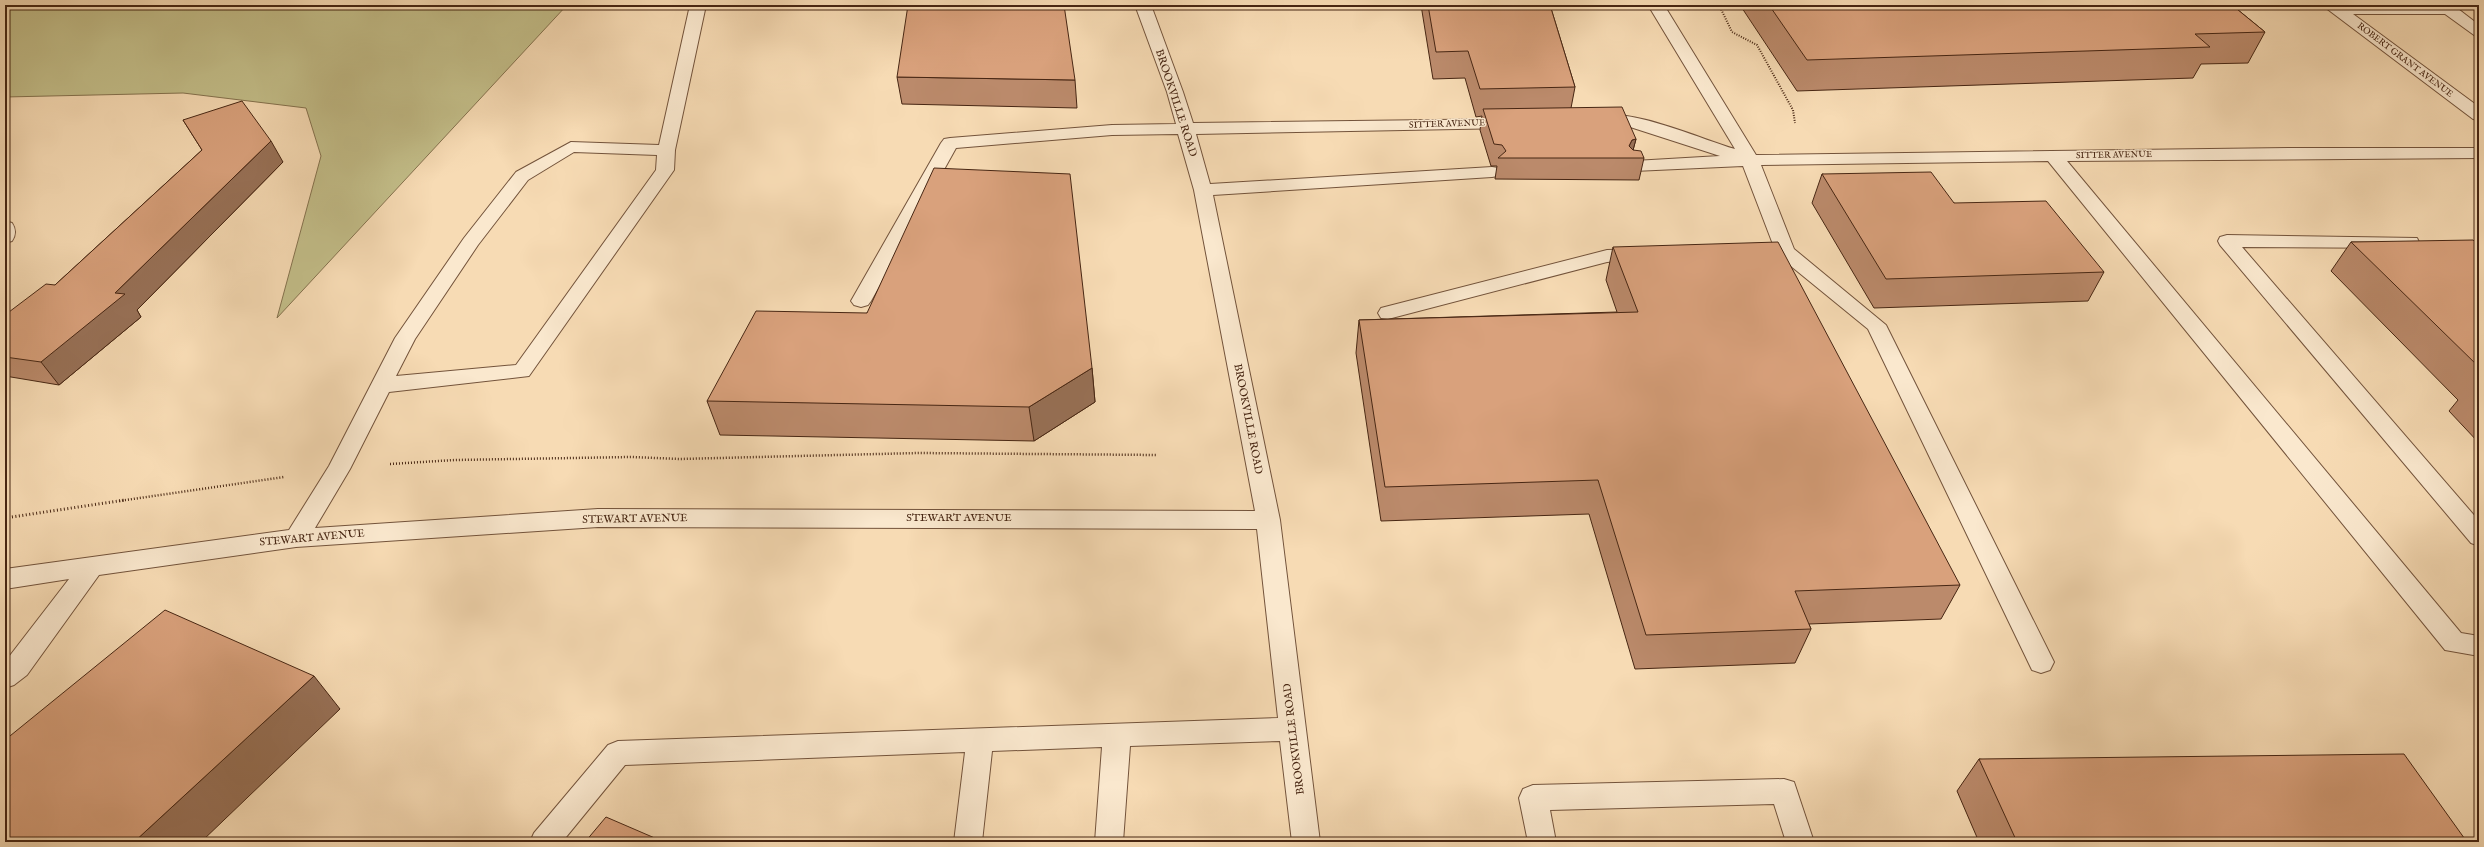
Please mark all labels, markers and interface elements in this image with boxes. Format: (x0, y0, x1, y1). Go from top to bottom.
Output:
street label: ROBERT GRANT AVENUE (2355, 20, 2455, 100)
street label: BROOKVILLE ROAD (1152, 47, 1200, 159)
street label: SITTER AVENUE (1409, 117, 1485, 131)
street label: SITTER AVENUE (2076, 149, 2152, 161)
street label: BROOKVILLE ROAD (1230, 363, 1266, 476)
street label: STEWART AVENUE (582, 511, 688, 527)
street label: STEWART AVENUE (906, 511, 1012, 525)
street label: STEWART AVENUE (259, 526, 365, 550)
street label: BROOKVILLE ROAD (1280, 682, 1308, 796)

